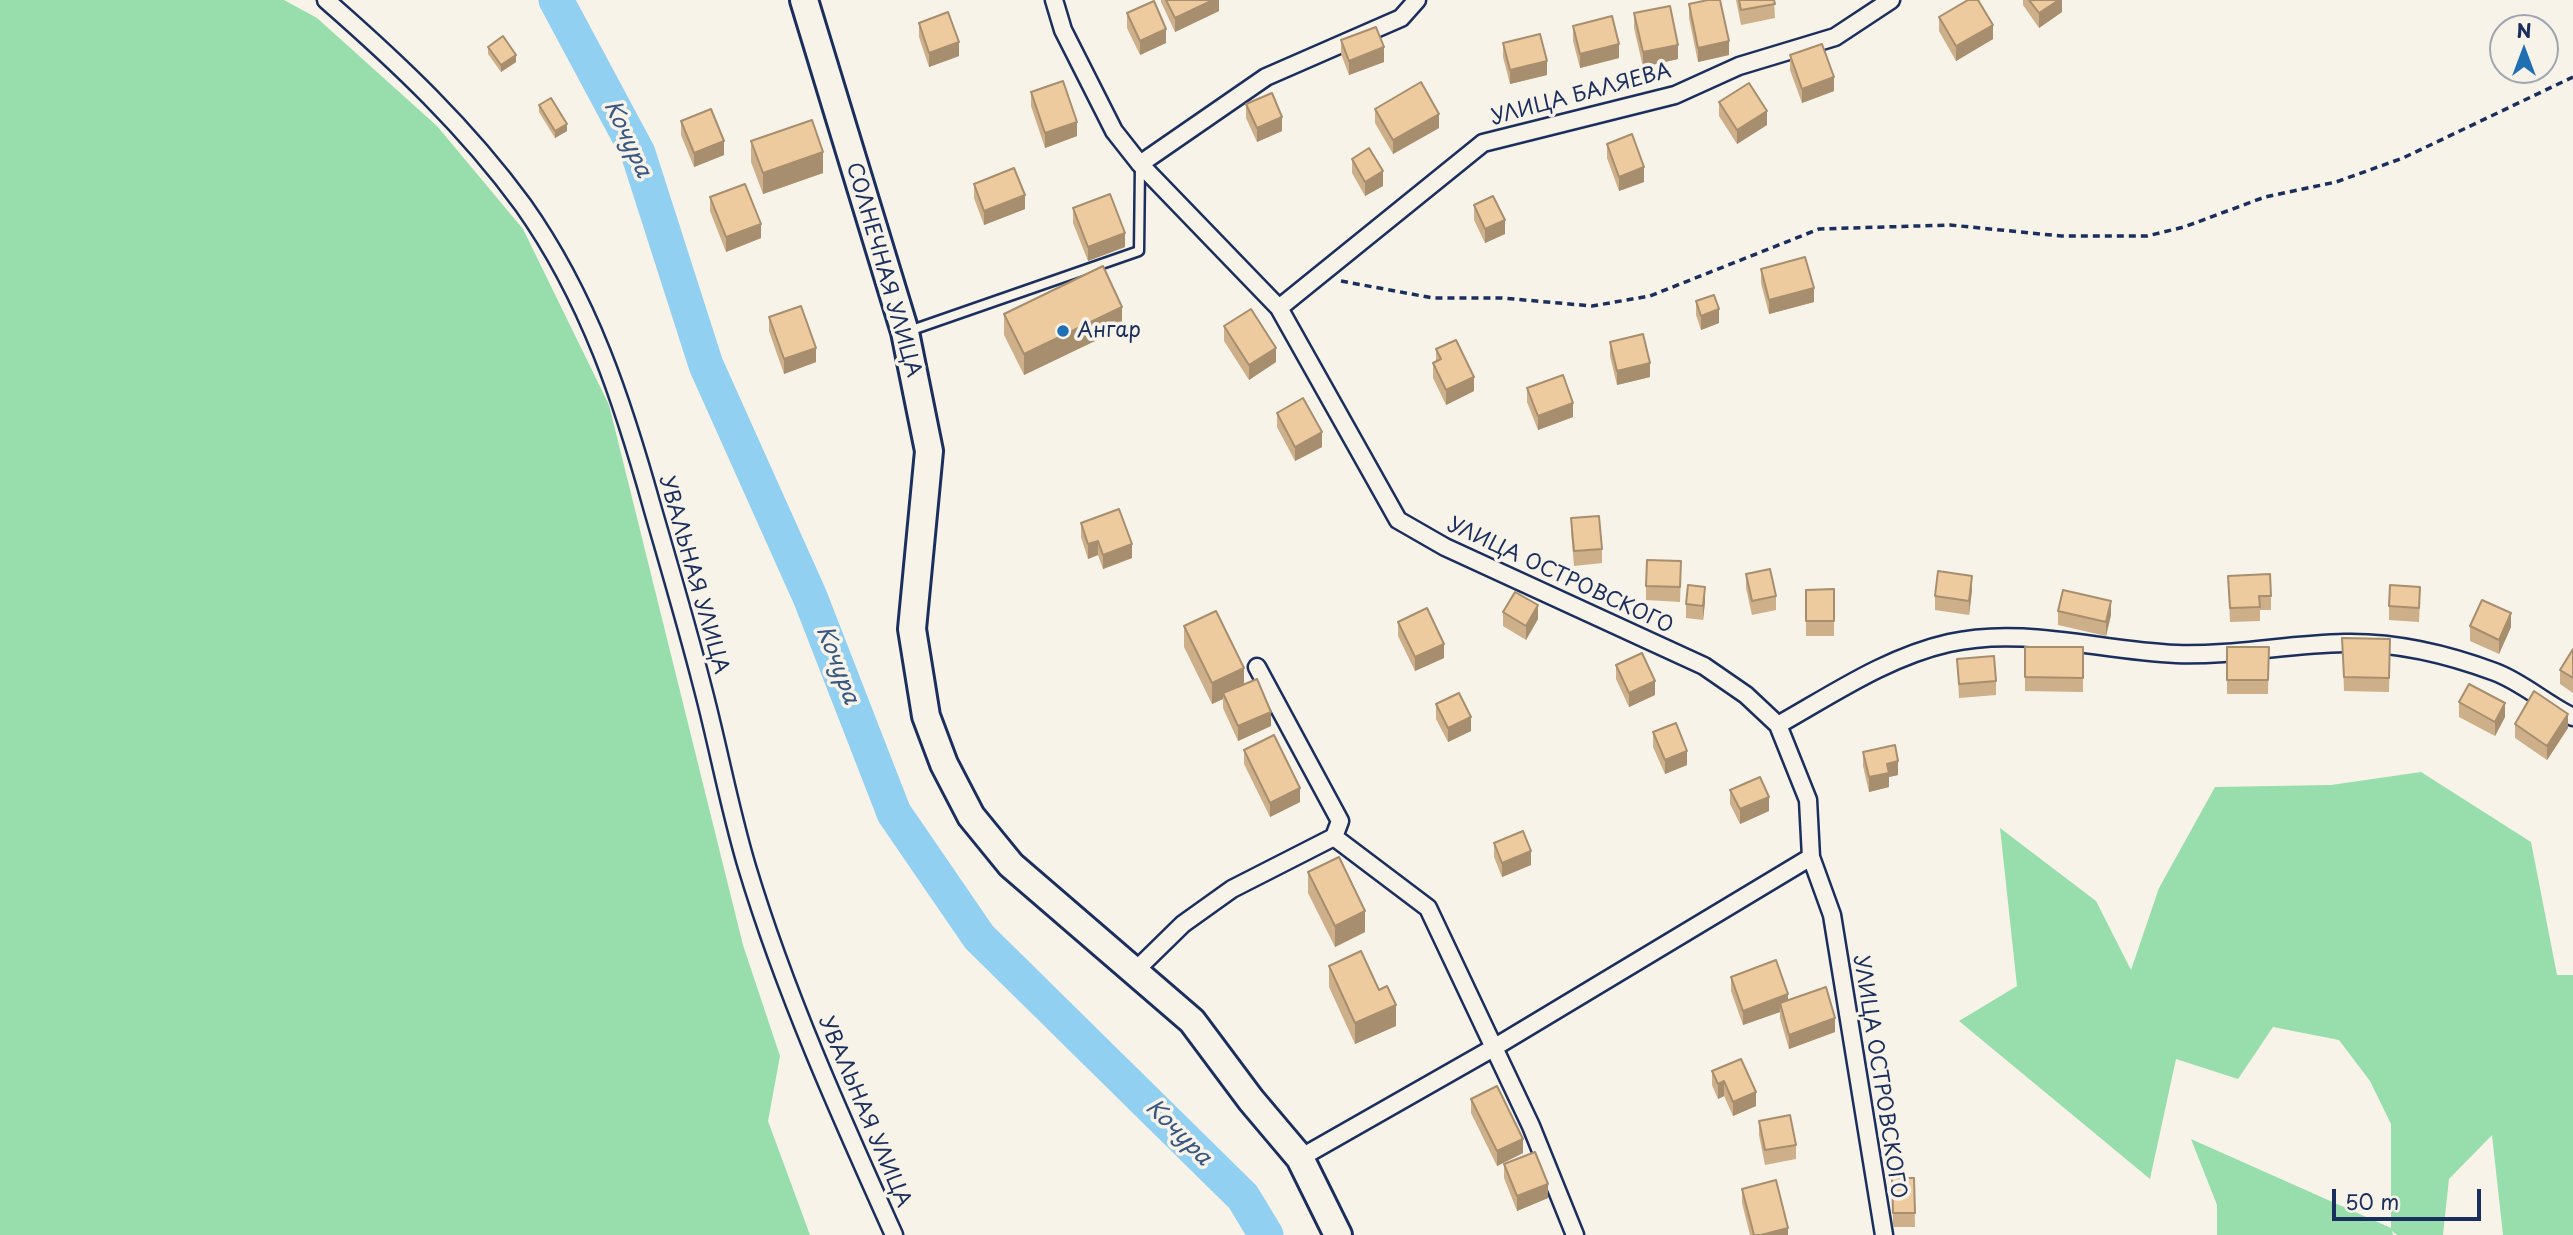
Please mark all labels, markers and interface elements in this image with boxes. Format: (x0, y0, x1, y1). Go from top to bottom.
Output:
north arrow (2489, 14, 2559, 84)
text: N (2516, 16, 2532, 44)
street label: УЛИЦА БАЛЯЕВА (1488, 59, 1674, 131)
water label: Кочура (597, 96, 657, 182)
street label: СОЛНЕЧНАЯ УЛИЦА (840, 160, 926, 380)
place label: Ангар (1077, 318, 1141, 344)
marker: Ангар (1055, 323, 1071, 339)
street label: УВАЛЬНАЯ УЛИЦА (653, 473, 733, 677)
street label: УЛИЦА ОСТРОВСКОГО (1443, 513, 1677, 639)
water label: Кочура (809, 622, 865, 708)
street label: УЛИЦА ОСТРОВСКОГО (1847, 953, 1911, 1201)
street label: УВАЛЬНАЯ УЛИЦА (812, 1013, 916, 1211)
water label: Кочура (1139, 1094, 1217, 1172)
scale bar (2335, 1176, 2484, 1220)
text: 50 m (2345, 1185, 2399, 1217)

